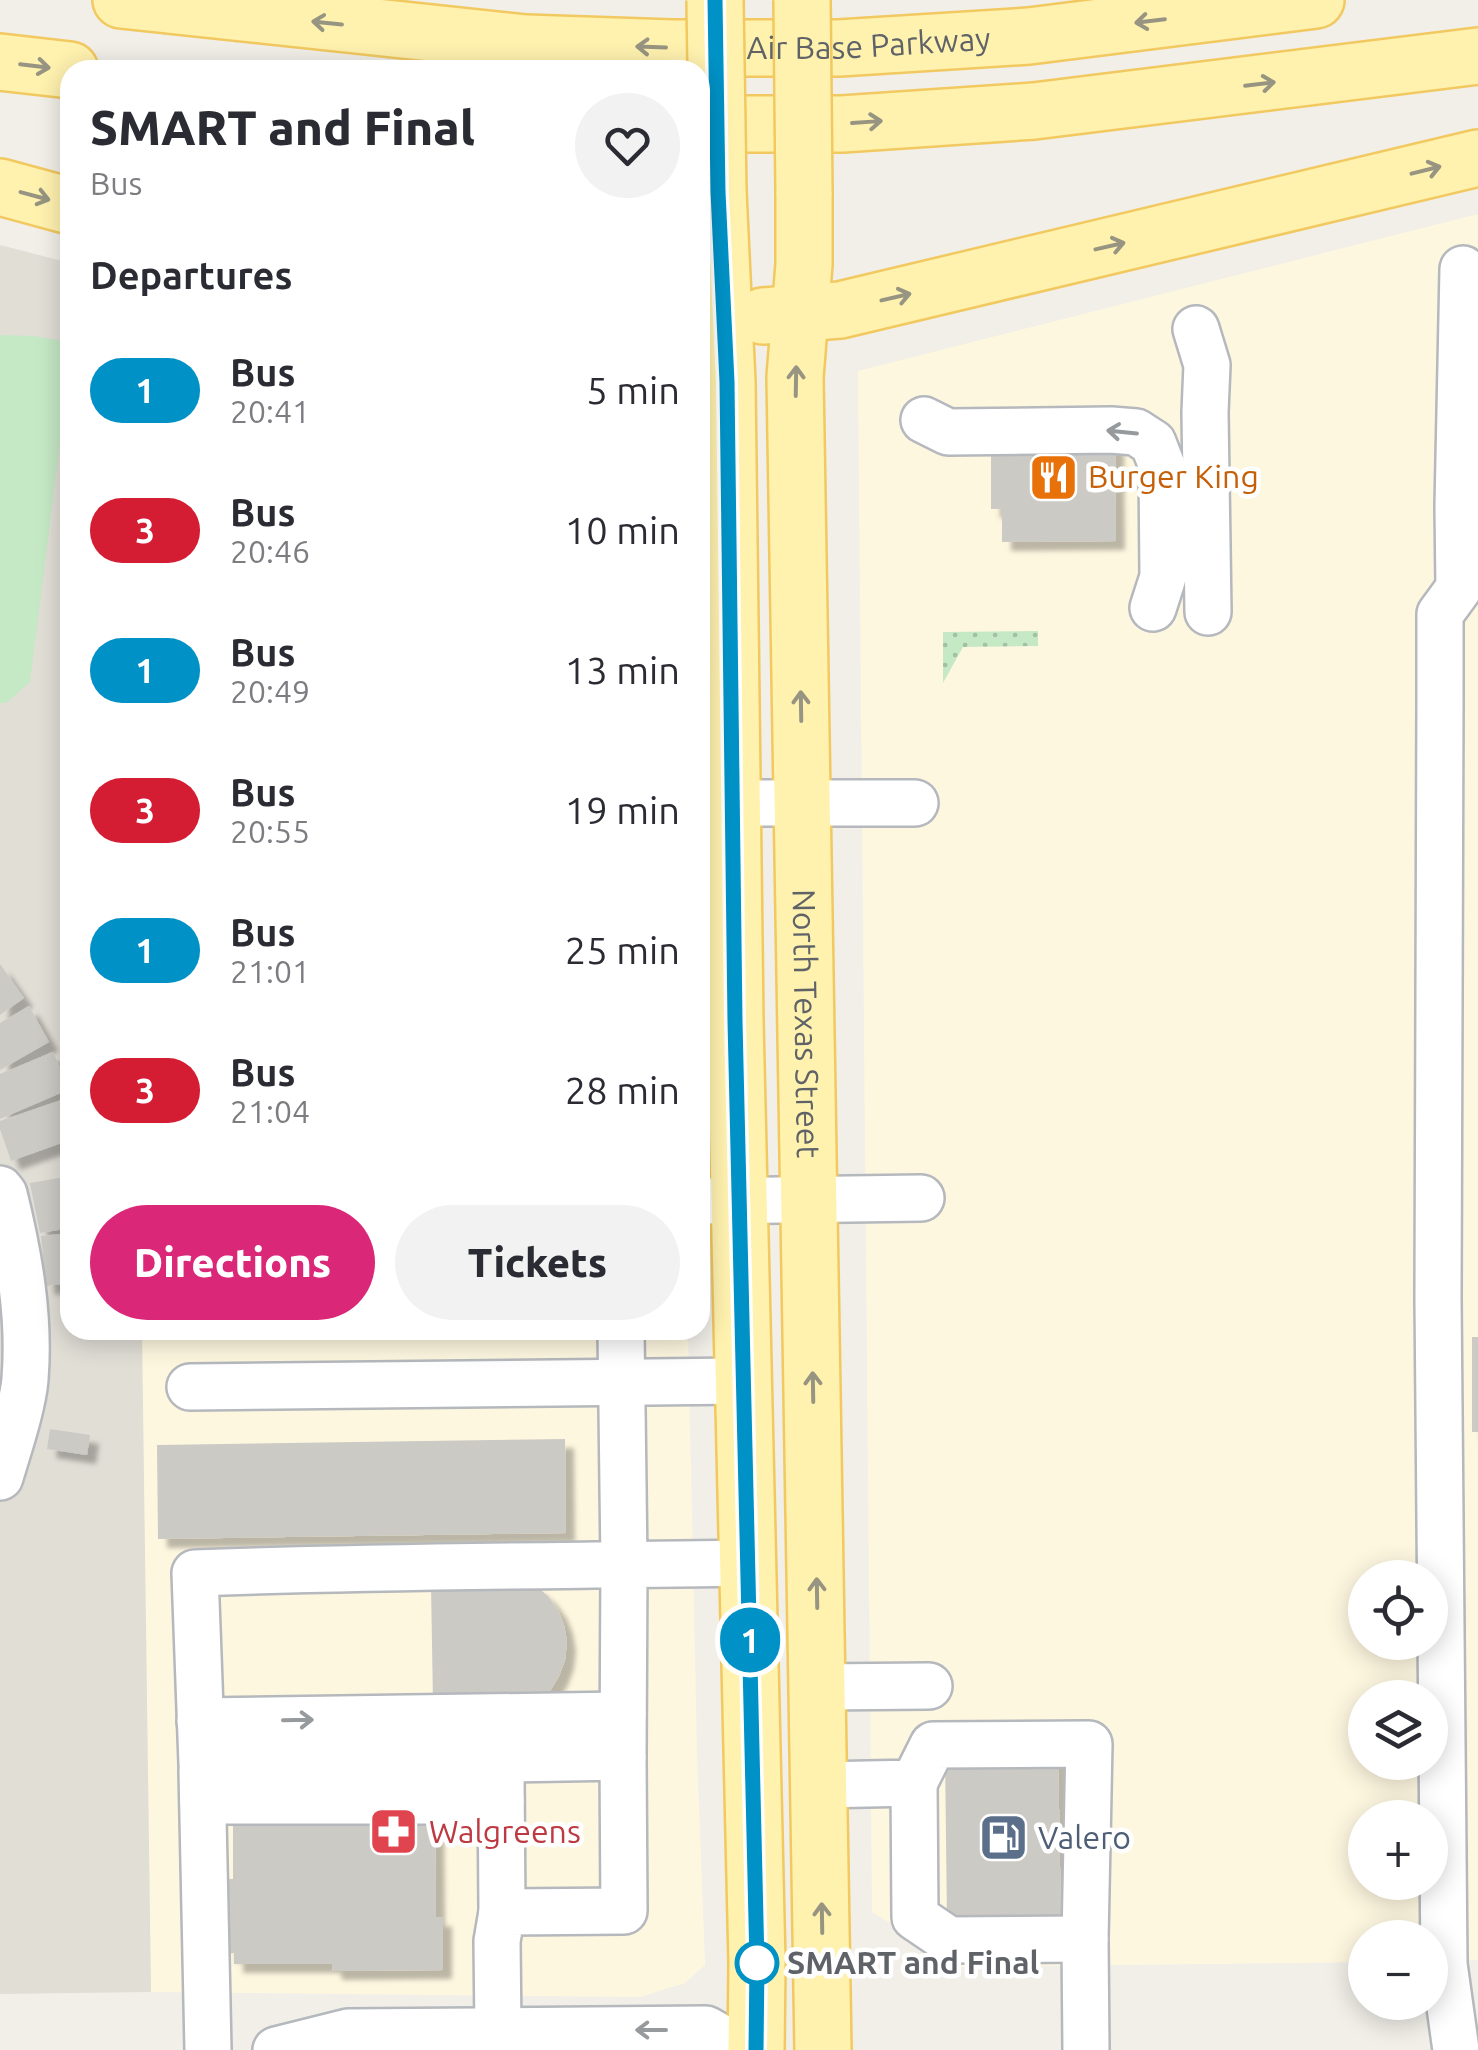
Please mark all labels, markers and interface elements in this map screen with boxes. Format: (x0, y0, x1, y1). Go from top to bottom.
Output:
one-way arrow (1134, 12, 1167, 31)
one-way arrow (312, 13, 344, 32)
street label: Air Base Parkway (747, 19, 991, 65)
one-way arrow (636, 38, 668, 57)
one-way arrow (18, 57, 51, 76)
one-way arrow (1244, 74, 1276, 93)
button: heart (575, 93, 680, 198)
text: SMART and Final (90, 100, 475, 154)
one-way arrow (851, 112, 883, 131)
one-way arrow (1409, 160, 1441, 178)
text: Bus (90, 165, 142, 201)
one-way arrow (19, 188, 50, 207)
one-way arrow (1093, 236, 1125, 254)
text: Departures (90, 254, 292, 296)
one-way arrow (879, 287, 911, 305)
text: Bus (230, 351, 295, 393)
one-way arrow (786, 365, 805, 397)
text: 5 min (586, 369, 680, 411)
text: 1 (135, 370, 155, 410)
text: 20:41 (230, 393, 310, 429)
one-way arrow (1106, 422, 1139, 441)
restaurant icon: Burger King (1027, 451, 1079, 503)
place label: Burger King (1088, 458, 1259, 494)
text: Bus (230, 491, 295, 533)
text: 10 min (565, 509, 680, 551)
text: 3 (135, 510, 155, 550)
text: 20:46 (230, 533, 310, 569)
text: Bus (230, 631, 295, 673)
text: 13 min (565, 649, 680, 691)
text: 1 (135, 650, 155, 690)
text: 20:49 (230, 673, 310, 709)
one-way arrow (791, 690, 810, 722)
text: Bus (230, 771, 295, 813)
text: 19 min (565, 789, 680, 831)
text: 3 (135, 790, 155, 830)
text: 20:55 (230, 813, 310, 849)
street label: North Texas Street (787, 889, 827, 1159)
text: Bus (230, 911, 295, 953)
text: 25 min (565, 929, 680, 971)
text: 1 (135, 930, 155, 970)
text: 21:01 (230, 953, 310, 989)
text: Bus (230, 1051, 295, 1093)
text: 28 min (565, 1069, 680, 1111)
text: 3 (135, 1070, 155, 1110)
text: 21:04 (230, 1093, 310, 1129)
button: Directions (90, 1205, 375, 1320)
button: Tickets (395, 1205, 680, 1320)
one-way arrow (804, 1371, 822, 1404)
map controls (1348, 1560, 1448, 2020)
button: locate (1348, 1560, 1448, 1660)
one-way arrow (808, 1577, 826, 1610)
line badge: 1 (718, 1608, 782, 1672)
text: 1 (740, 1620, 760, 1660)
button: layers (1348, 1680, 1448, 1780)
one-way arrow (280, 1710, 313, 1730)
button: + (1348, 1800, 1448, 1900)
pharmacy icon: Walgreens (368, 1806, 420, 1858)
fuel station icon: Valero (977, 1812, 1029, 1864)
place label: Walgreens (429, 1813, 581, 1849)
place label: Valero (1038, 1819, 1131, 1855)
one-way arrow (812, 1902, 832, 1934)
button: − (1348, 1920, 1448, 2020)
marker: SMART and Final (736, 1942, 778, 1984)
place label: SMART and Final (787, 1944, 1040, 1980)
one-way arrow (636, 2020, 668, 2040)

